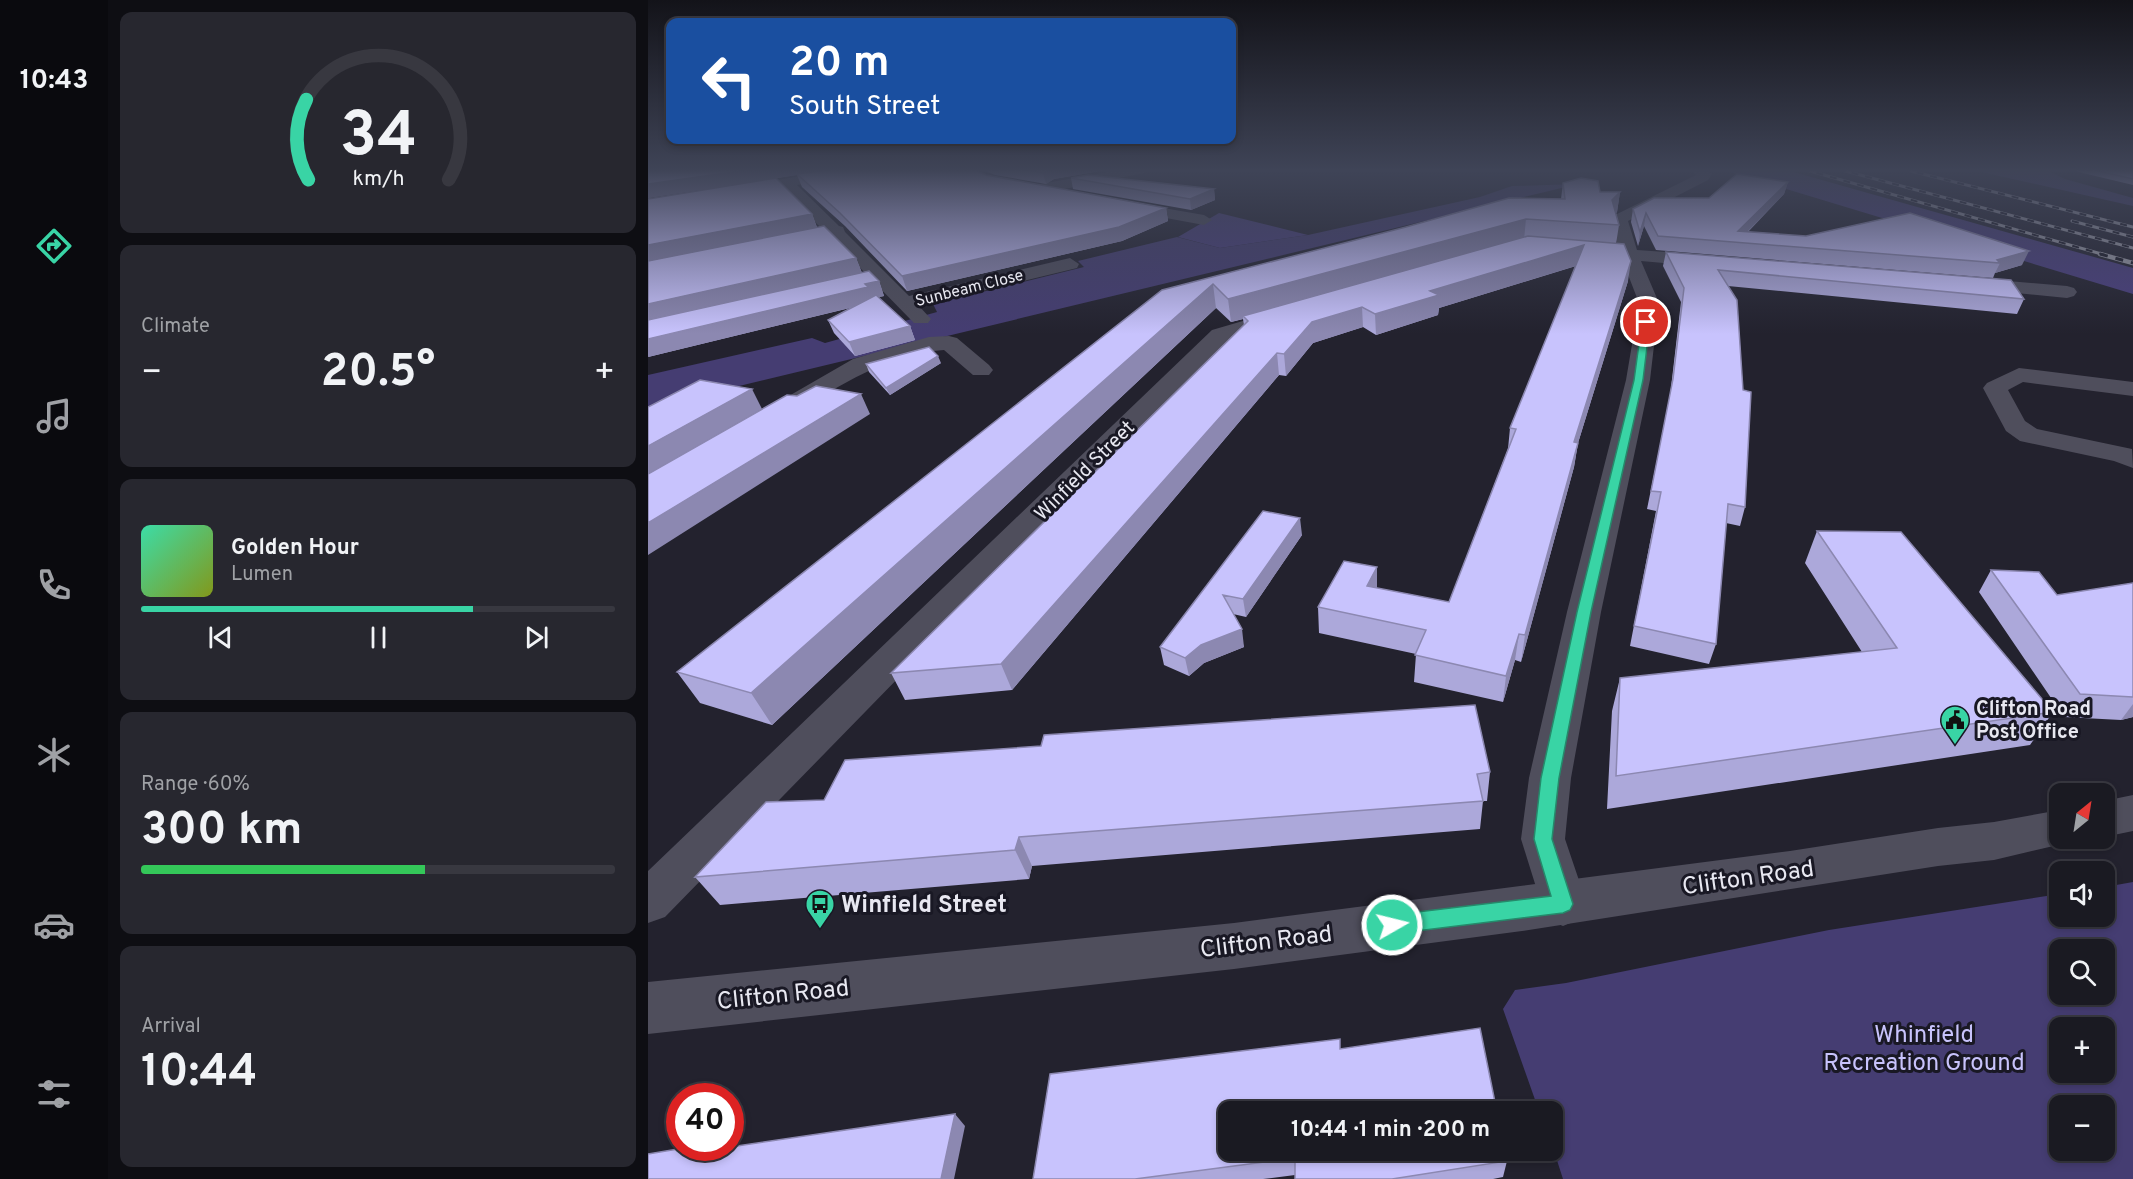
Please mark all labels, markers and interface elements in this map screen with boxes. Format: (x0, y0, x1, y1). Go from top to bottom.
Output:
text: 20 m (789, 38, 890, 91)
icon: left (690, 42, 768, 120)
text: 10:43 (20, 64, 88, 98)
text: South Street (789, 90, 941, 124)
text: 34 (339, 99, 417, 178)
text: km/h (352, 166, 404, 193)
icon: directions (33, 225, 75, 267)
street label: Sunbeam Close (913, 266, 1026, 312)
pin (1620, 296, 1671, 347)
icon: arrive (1629, 305, 1662, 338)
text: Climate (141, 314, 210, 340)
text: 20.5° (321, 345, 435, 402)
text: − (141, 353, 162, 395)
text: + (594, 353, 615, 395)
icon: music (33, 395, 75, 437)
street label: Winfield Street (1030, 416, 1141, 527)
text: Golden Hour (231, 535, 359, 562)
text: Lumen (231, 562, 293, 588)
icon: phone (33, 564, 75, 606)
icon: previous (204, 621, 237, 654)
icon: pause (362, 621, 395, 654)
icon: next (520, 621, 553, 654)
place label: Clifton Road Post Office (1976, 697, 2091, 746)
public building icon: Clifton Road Post Office (1939, 704, 1971, 746)
icon: climate (33, 734, 75, 776)
text: Range · 60% (141, 772, 250, 798)
north arrow (2049, 783, 2115, 849)
map controls (2049, 783, 2115, 1161)
text: 300 km (141, 803, 303, 860)
street label: Clifton Road (1680, 855, 1816, 903)
button: sound (2049, 861, 2115, 927)
bus stop icon: Winfield Street (804, 888, 836, 930)
place label: Winfield Street (841, 891, 1007, 921)
position arrow (1360, 893, 1424, 957)
icon: car (33, 904, 75, 946)
street label: Clifton Road (1198, 920, 1334, 966)
button: search (2049, 939, 2115, 1005)
street label: Clifton Road (716, 974, 851, 1018)
text: Arrival (141, 1014, 201, 1040)
button: + (2049, 1017, 2115, 1083)
park label: Whinfield Recreation Ground (1823, 1021, 2025, 1079)
text: 10:44 (141, 1045, 257, 1102)
icon: filters (33, 1073, 75, 1115)
speed limit sign: 40 (666, 1083, 744, 1161)
button: − (2049, 1095, 2115, 1161)
text: 10:44 · 1 min · 200 m (1291, 1117, 1490, 1144)

